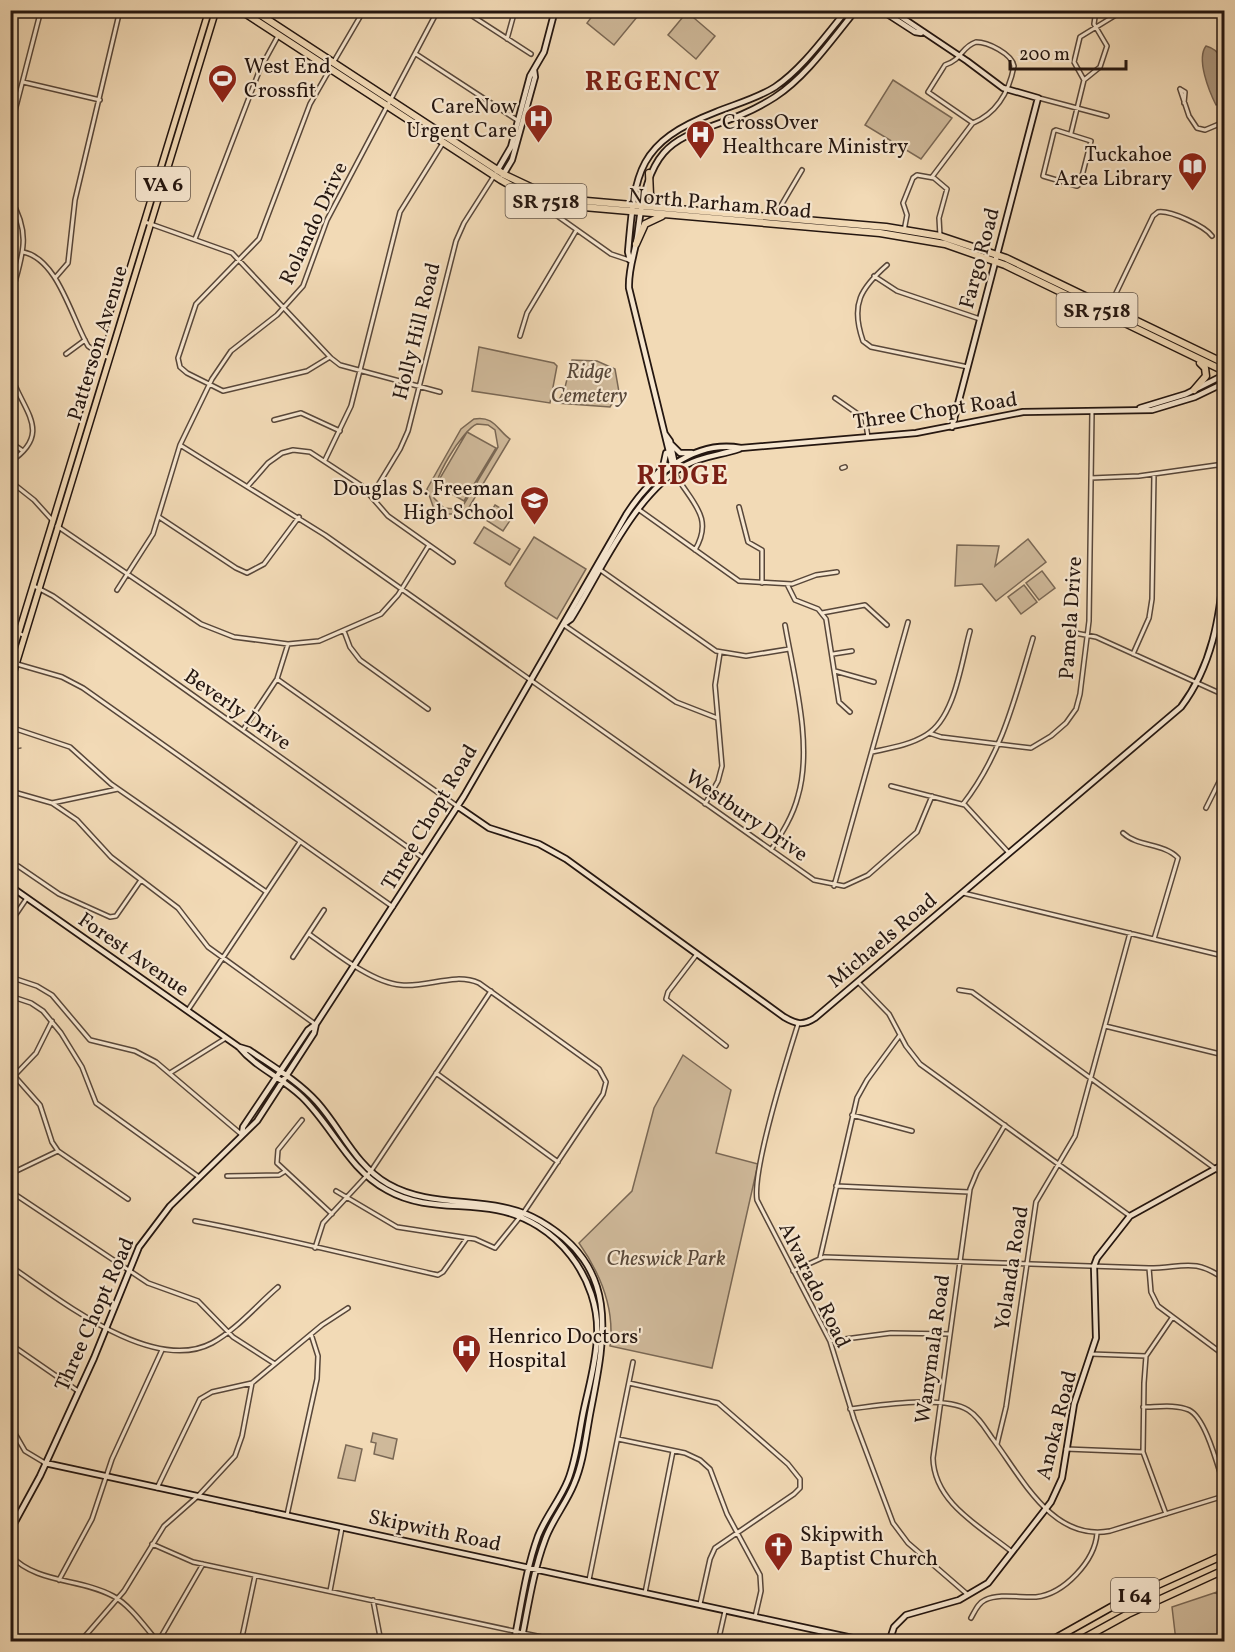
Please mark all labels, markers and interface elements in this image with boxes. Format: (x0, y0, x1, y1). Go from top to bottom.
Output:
scale bar (1010, 33, 1126, 71)
text: 200 m (1019, 43, 1070, 68)
place label: West End Crossfit (244, 53, 331, 106)
sports icon: West End Crossfit (207, 62, 239, 104)
district label: REGENCY (585, 64, 721, 102)
place label: CareNow Urgent Care (406, 93, 517, 146)
hospital icon: CareNow Urgent Care (522, 102, 554, 144)
place label: CrossOver Healthcare Ministry (722, 109, 909, 162)
hospital icon: CrossOver Healthcare Ministry (685, 118, 717, 160)
place label: Tuckahoe Area Library (1055, 141, 1173, 194)
library icon: Tuckahoe Area Library (1177, 150, 1209, 192)
street label: Rolando Drive (273, 157, 356, 290)
road number: VA 6 (136, 167, 190, 201)
street label: North Parham Road (627, 182, 813, 227)
road number: SR 7518 (506, 184, 586, 218)
street label: Fargo Road (953, 205, 1008, 312)
street label: Holly Hill Road (386, 260, 449, 403)
street label: Patterson Avenue (61, 262, 136, 425)
road number: SR 7518 (1056, 293, 1138, 327)
park label: Ridge Cemetery (551, 358, 628, 411)
street label: Three Chopt Road (851, 386, 1019, 437)
district label: RIDGE (637, 458, 729, 496)
place label: Douglas S. Freeman High School (333, 475, 514, 528)
school or university icon: Douglas S. Freeman High School (519, 484, 551, 526)
street label: Pamela Drive (1053, 555, 1090, 681)
street label: Beverly Drive (178, 663, 297, 758)
street label: Three Chopt Road (375, 739, 485, 896)
street label: Westbury Drive (679, 763, 813, 869)
street label: Michaels Road (822, 887, 944, 995)
street label: Forest Avenue (72, 906, 195, 1004)
street label: Yolanda Road (988, 1204, 1037, 1332)
street label: Alvarado Road (771, 1218, 857, 1353)
street label: Three Chopt Road (48, 1233, 142, 1396)
park label: Cheswick Park (606, 1245, 726, 1274)
street label: Wanymala Road (909, 1273, 958, 1426)
place label: Henrico Doctors' Hospital (488, 1323, 642, 1376)
hospital icon: Henrico Doctors' Hospital (451, 1332, 483, 1374)
street label: Anoka Road (1030, 1368, 1085, 1483)
street label: Skipwith Road (366, 1503, 504, 1560)
place label: Skipwith Baptist Church (800, 1521, 938, 1574)
church icon: Skipwith Baptist Church (763, 1530, 795, 1572)
road number: I 64 (1111, 1578, 1159, 1612)

